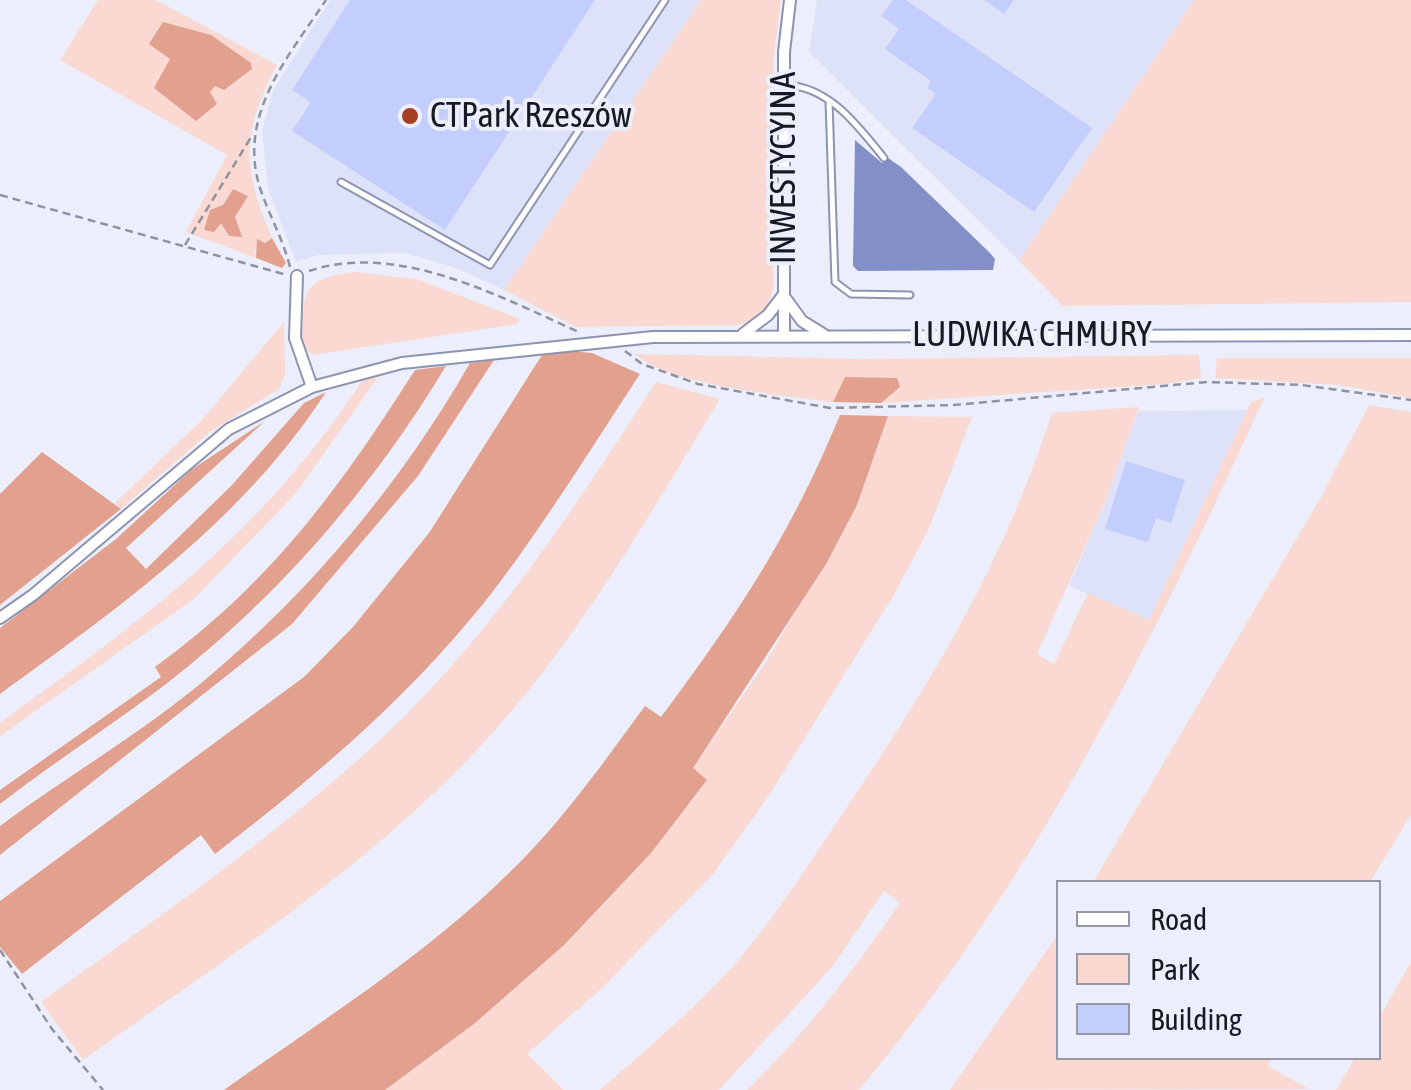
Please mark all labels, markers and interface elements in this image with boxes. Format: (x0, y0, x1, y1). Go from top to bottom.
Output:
street label: INWESTYCYJNA (763, 72, 805, 264)
place label: CTPark Rzeszów (430, 95, 632, 137)
marker: CTPark Rzeszów (399, 105, 421, 127)
street label: LUDWIKA CHMURY (912, 314, 1152, 356)
legend (1056, 880, 1381, 1060)
text: Road (1150, 902, 1207, 936)
text: Park (1150, 952, 1200, 986)
text: Building (1150, 1002, 1242, 1036)

